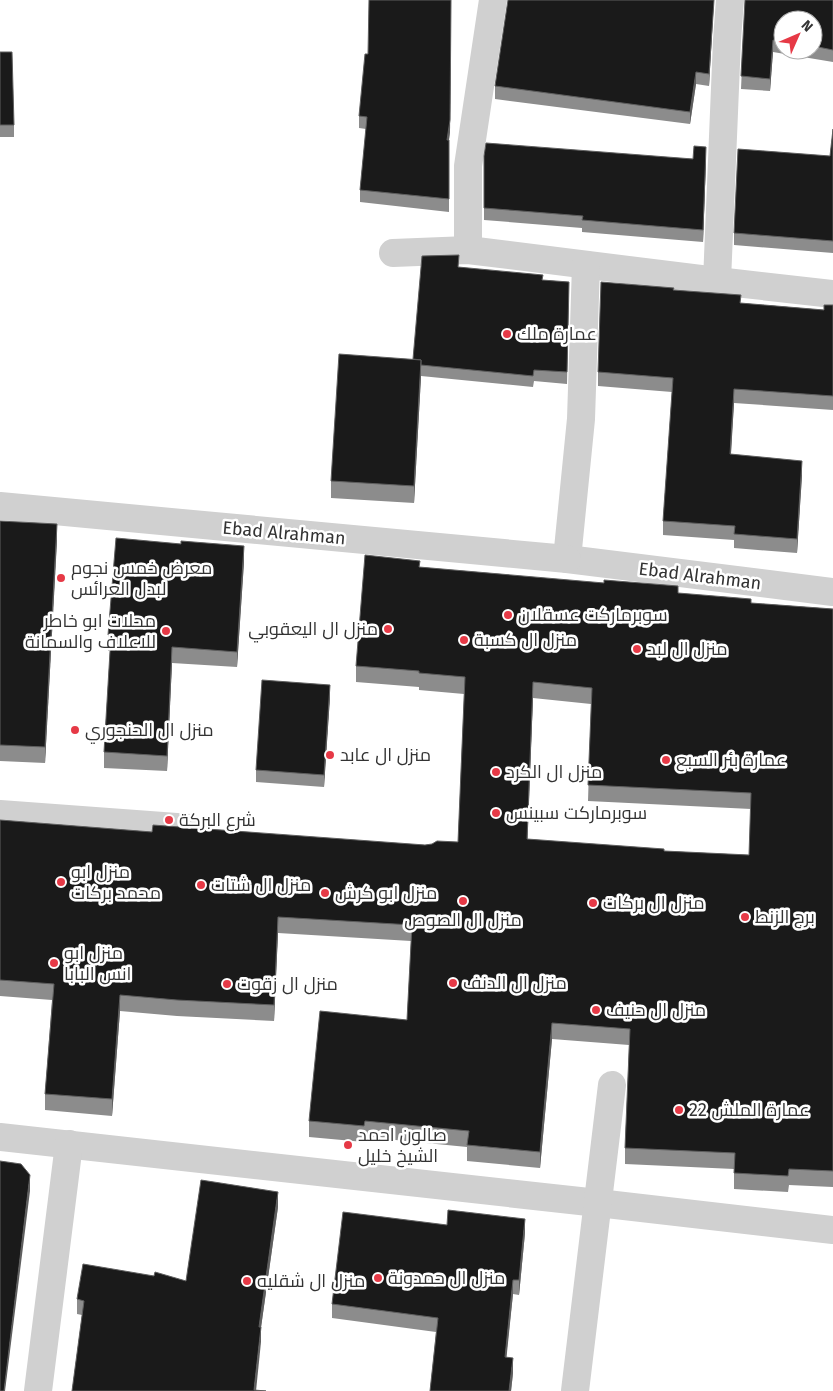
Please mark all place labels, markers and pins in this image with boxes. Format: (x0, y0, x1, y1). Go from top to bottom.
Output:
place label: عمارة ملك (517, 323, 597, 345)
marker: عمارة ملك (501, 328, 513, 340)
place label: معرض خمس نجوم لبدل العرائس (71, 557, 212, 600)
marker: معرض خمس نجوم لبدل العرائس (55, 572, 67, 584)
place label: سوبرماركت عسقلان (518, 604, 668, 626)
marker: سوبرماركت عسقلان (502, 609, 514, 621)
place label: محلات ابو خاطر للاعلاف والسمانة (25, 610, 156, 653)
place label: منزل ال اليعقوبي (248, 618, 378, 643)
marker: منزل ال اليعقوبي (382, 623, 394, 635)
marker: محلات ابو خاطر للاعلاف والسمانة (160, 625, 172, 637)
place label: منزل ال كسبة (474, 629, 577, 651)
marker: منزل ال كسبة (458, 634, 470, 646)
place label: منزل ال لبد (647, 638, 727, 660)
marker: منزل ال لبد (631, 643, 643, 655)
place label: منزل ال الحنجوري (85, 719, 214, 744)
marker: منزل ال الحنجوري (69, 724, 81, 736)
place label: منزل ال عابد (340, 744, 431, 766)
marker: منزل ال عابد (324, 749, 336, 761)
place label: عمارة بئر السبع (676, 749, 786, 772)
marker: عمارة بئر السبع (660, 754, 672, 766)
place label: منزل ال الكرد (506, 761, 602, 783)
marker: منزل ال الكرد (490, 766, 502, 778)
place label: سوبرماركت سبينس (506, 802, 647, 824)
marker: سوبرماركت سبينس (490, 807, 502, 819)
place label: شرع البركة (179, 809, 256, 832)
marker: شرع البركة (163, 814, 175, 826)
place label: منزل ابو محمد بركات (71, 861, 161, 904)
place label: منزل ال شتات (211, 874, 311, 896)
marker: منزل ابو محمد بركات (55, 876, 67, 888)
marker: منزل ال شتات (195, 879, 207, 891)
place label: منزل ابو كرش (335, 882, 437, 904)
marker: منزل ابو كرش (319, 887, 331, 899)
place label: منزل ال بركات (603, 892, 705, 914)
marker: منزل ال الصوص (457, 895, 469, 907)
marker: منزل ال بركات (587, 897, 599, 909)
place label: برج الزنط (755, 906, 815, 929)
place label: منزل ال الصوص (404, 909, 522, 931)
marker: برج الزنط (739, 911, 751, 923)
place label: منزل ابو انس البابا (64, 942, 131, 985)
marker: منزل ابو انس البابا (48, 957, 60, 969)
place label: منزل ال الدنف (463, 972, 567, 994)
place label: منزل ال زقوت (237, 973, 338, 995)
marker: منزل ال الدنف (447, 977, 459, 989)
marker: منزل ال زقوت (221, 978, 233, 990)
place label: منزل ال حنيف (606, 999, 706, 1021)
marker: منزل ال حنيف (590, 1004, 602, 1016)
place label: عمارة الملش 22 (689, 1099, 810, 1121)
marker: عمارة الملش 22 (673, 1104, 685, 1116)
place label: صالون احمد الشيخ خليل (358, 1124, 447, 1168)
marker: صالون احمد الشيخ خليل (342, 1139, 354, 1151)
place label: منزل ال حمدونة (388, 1267, 505, 1289)
place label: منزل ال شقليه (257, 1270, 365, 1292)
marker: منزل ال حمدونة (372, 1272, 384, 1284)
marker: منزل ال شقليه (241, 1275, 253, 1287)

